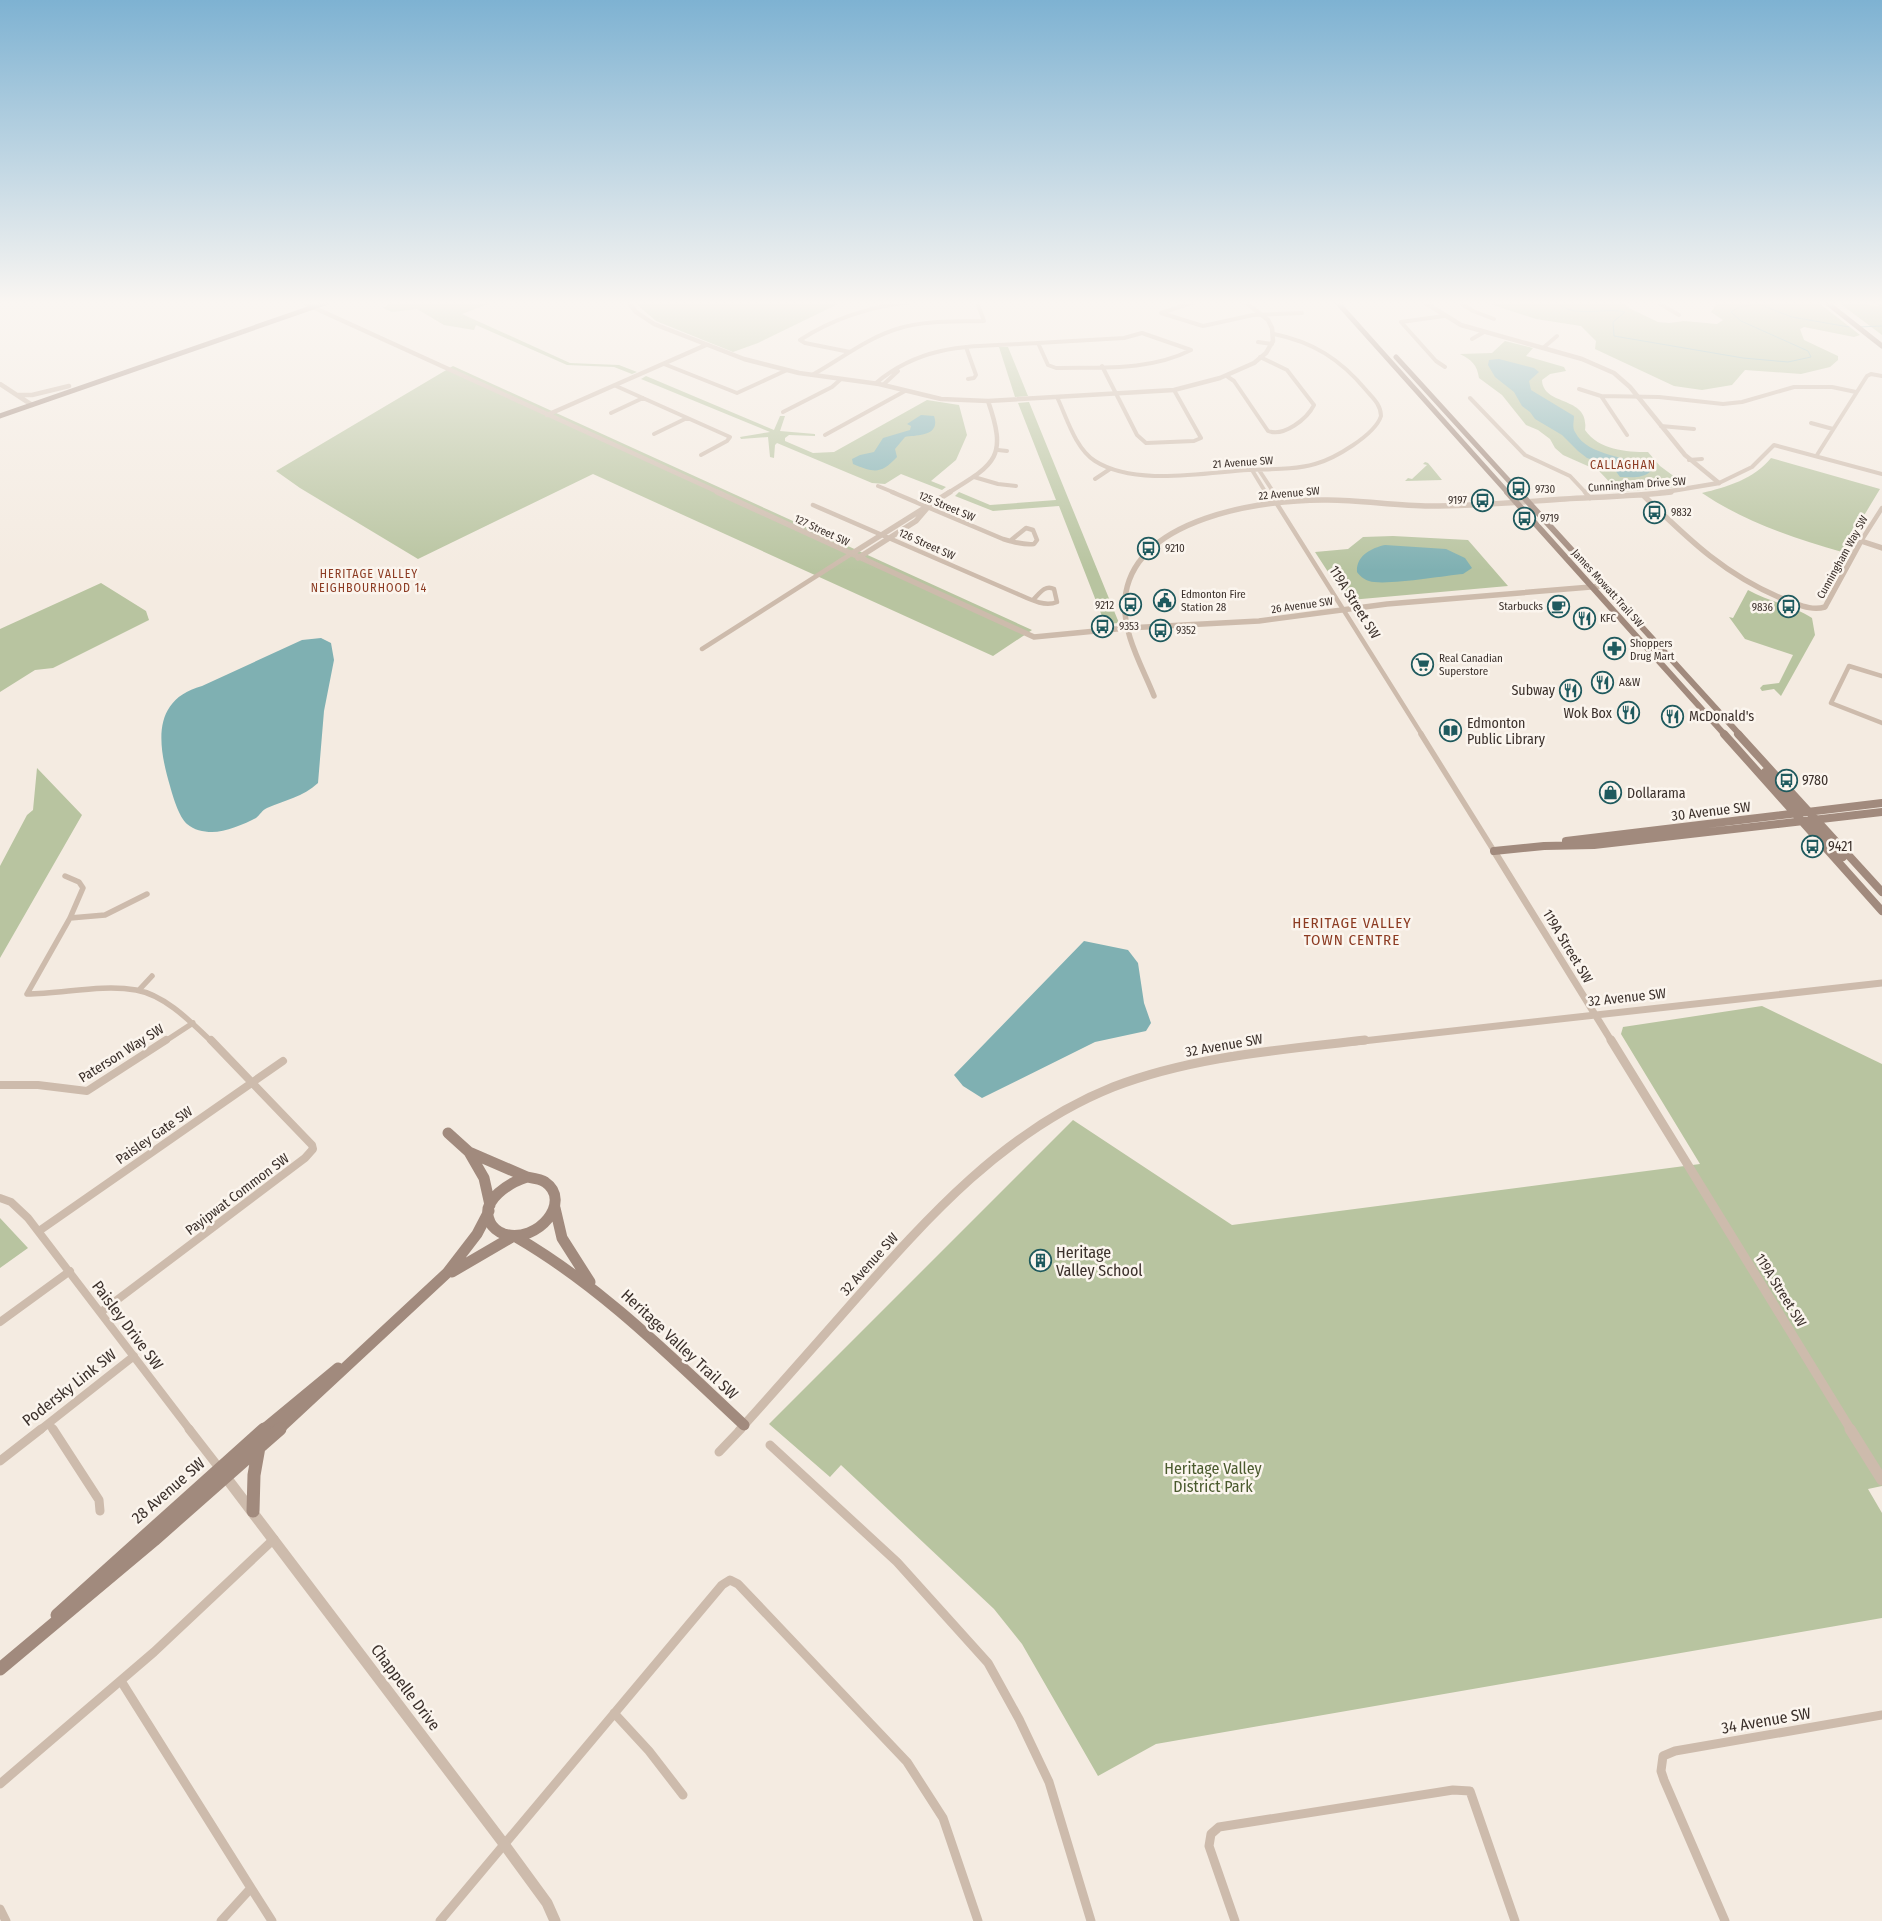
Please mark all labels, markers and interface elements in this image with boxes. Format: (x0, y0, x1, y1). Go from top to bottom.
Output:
street label: 21 Avenue SW (1212, 454, 1274, 471)
district label: CALLAGHAN (1590, 458, 1656, 472)
street label: Cunningham Drive SW (1588, 475, 1686, 494)
bus stop icon: 9730 (1507, 477, 1531, 501)
place label: 9730 (1535, 483, 1556, 496)
street label: 22 Avenue SW (1258, 484, 1320, 503)
bus stop icon: 9197 (1471, 488, 1495, 512)
street label: 125 Street SW (917, 489, 977, 524)
place label: 9197 (1448, 494, 1468, 507)
bus stop icon: 9832 (1643, 500, 1667, 524)
bus stop icon: 9719 (1512, 506, 1536, 530)
place label: 9832 (1671, 506, 1692, 519)
street label: 127 Street SW (792, 512, 851, 549)
place label: 9719 (1540, 512, 1559, 525)
street label: Cunningham Way SW (1814, 513, 1871, 601)
street label: 126 Street SW (897, 526, 957, 563)
bus stop icon: 9210 (1137, 536, 1161, 560)
place label: 9210 (1165, 542, 1185, 555)
street label: James Mowatt Trail SW (1569, 546, 1646, 630)
street label: 119A Street SW (1325, 563, 1384, 642)
district label: HERITAGE VALLEY NEIGHBOURHOOD 14 (311, 567, 427, 595)
public building icon: Edmonton Fire Station 28 (1153, 588, 1177, 612)
place label: Edmonton Fire Station 28 (1181, 588, 1246, 614)
bus stop icon: 9212 (1118, 593, 1142, 617)
cafe icon: Starbucks (1547, 594, 1571, 618)
street label: 26 Avenue SW (1270, 595, 1334, 616)
bus stop icon: 9836 (1777, 595, 1801, 619)
place label: 9212 (1095, 599, 1114, 612)
place label: Starbucks (1499, 600, 1543, 613)
place label: 9836 (1752, 601, 1774, 614)
restaurant icon: KFC (1572, 606, 1596, 630)
place label: KFC (1600, 612, 1616, 625)
bus stop icon: 9353 (1091, 614, 1115, 638)
bus stop icon: 9352 (1148, 618, 1172, 642)
place label: 9353 (1119, 620, 1139, 633)
place label: 9352 (1176, 624, 1196, 637)
pharmacy icon: Shoppers Drug Mart (1602, 637, 1626, 661)
place label: Shoppers Drug Mart (1630, 637, 1675, 663)
supermarket icon: Real Canadian Superstore (1411, 652, 1435, 676)
place label: Real Canadian Superstore (1439, 652, 1503, 678)
restaurant icon: A&W (1591, 670, 1615, 694)
place label: A&W (1619, 676, 1640, 689)
restaurant icon: Subway (1559, 678, 1583, 702)
place label: Subway (1511, 682, 1556, 699)
restaurant icon: Wok Box (1616, 701, 1640, 725)
restaurant icon: McDonald's (1661, 704, 1685, 728)
place label: Wok Box (1563, 705, 1613, 722)
place label: McDonald's (1689, 708, 1754, 725)
place label: Edmonton Public Library (1467, 715, 1546, 748)
library icon: Edmonton Public Library (1439, 719, 1463, 743)
bus stop icon: 9780 (1774, 768, 1798, 792)
place label: 9780 (1802, 772, 1828, 789)
shop icon: Dollarama (1599, 781, 1623, 805)
place label: Dollarama (1627, 785, 1686, 802)
street label: 30 Avenue SW (1671, 798, 1752, 825)
bus stop icon: 9421 (1800, 834, 1824, 858)
place label: 9421 (1828, 838, 1853, 855)
street label: 119A Street SW (1539, 906, 1597, 987)
district label: HERITAGE VALLEY TOWN CENTRE (1292, 914, 1412, 949)
street label: 32 Avenue SW (1587, 985, 1667, 1010)
street label: Paterson Way SW (76, 1020, 167, 1086)
street label: 32 Avenue SW (1184, 1030, 1265, 1061)
street label: Paisley Gate SW (113, 1102, 196, 1168)
street label: Payipwat Common SW (182, 1150, 293, 1239)
street label: 32 Avenue SW (837, 1229, 902, 1299)
place label: Heritage Valley School (1056, 1243, 1143, 1280)
building icon: Heritage Valley School (1028, 1249, 1052, 1273)
street label: 119A Street SW (1751, 1251, 1810, 1330)
street label: Paisley Drive SW (88, 1277, 167, 1374)
street label: Heritage Valley Trail SW (617, 1285, 742, 1403)
street label: Podersky Link SW (19, 1345, 120, 1430)
street label: 28 Avenue SW (128, 1454, 209, 1527)
park label: Heritage Valley District Park (1164, 1459, 1263, 1496)
street label: Chappelle Drive (367, 1640, 444, 1734)
street label: 34 Avenue SW (1720, 1703, 1812, 1738)

